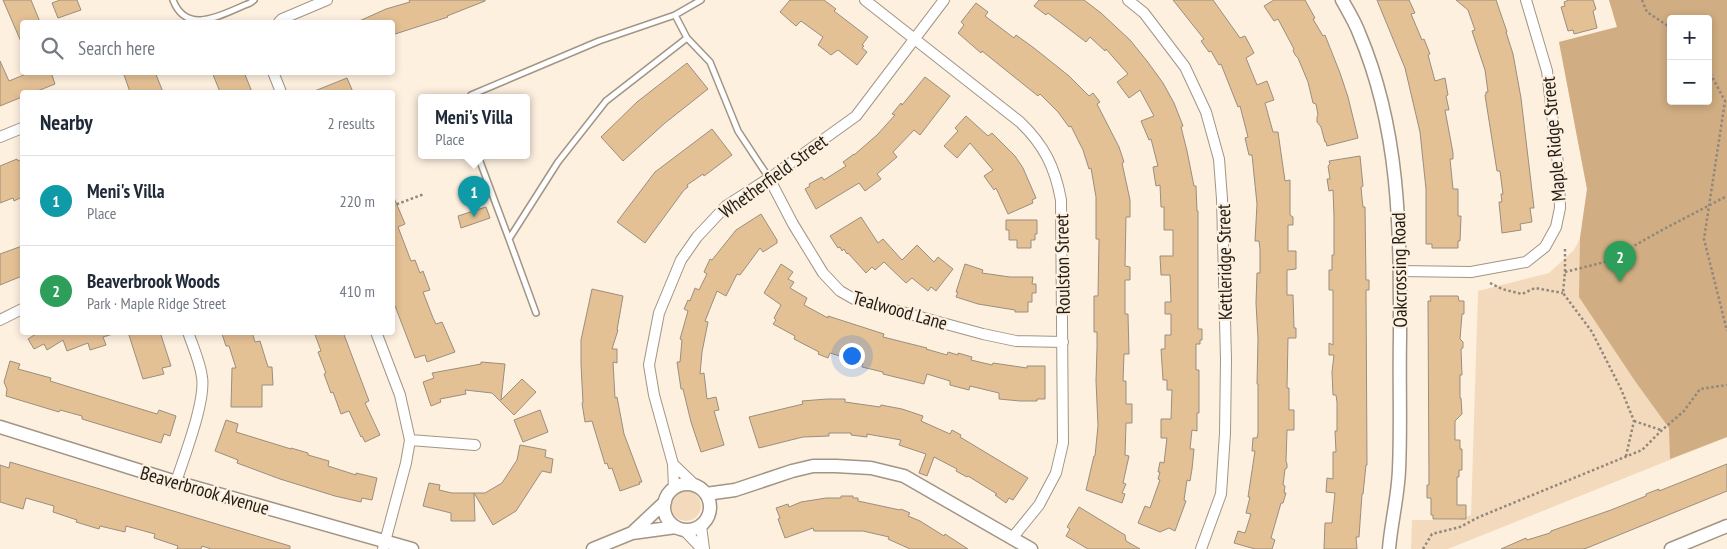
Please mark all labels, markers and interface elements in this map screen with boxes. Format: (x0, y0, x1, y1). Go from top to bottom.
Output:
map controls (1667, 15, 1712, 105)
button: + (1667, 15, 1712, 60)
search box (20, 20, 395, 75)
icon: search (38, 34, 66, 62)
text: Search here (78, 36, 155, 60)
button: − (1667, 60, 1712, 105)
street label: Maple Ridge Street (1536, 75, 1570, 202)
popup (418, 94, 530, 159)
text: Meni's Villa (435, 105, 513, 129)
text: Nearby (40, 109, 93, 136)
text: 2 results (328, 113, 375, 133)
street label: Whetherfield Street (714, 128, 832, 223)
text: Place (435, 129, 465, 149)
pin: 1 (458, 176, 490, 217)
text: Meni's Villa (87, 179, 164, 203)
text: 1 (52, 191, 60, 211)
text: 220 m (340, 191, 375, 211)
text: Place (87, 203, 116, 223)
street label: Kettleridge Street (1211, 203, 1237, 320)
street label: Oakcrossing Road (1386, 212, 1412, 328)
street label: Roulston Street (1049, 213, 1075, 315)
pin: 2 (1604, 241, 1636, 282)
text: Beaverbrook Woods (87, 269, 220, 293)
text: 2 (52, 281, 60, 301)
text: 410 m (340, 281, 375, 301)
street label: Tealwood Lane (850, 285, 950, 335)
text: Park · Maple Ridge Street (87, 293, 226, 313)
your location (839, 343, 865, 369)
street label: Beaverbrook Avenue (138, 460, 272, 520)

